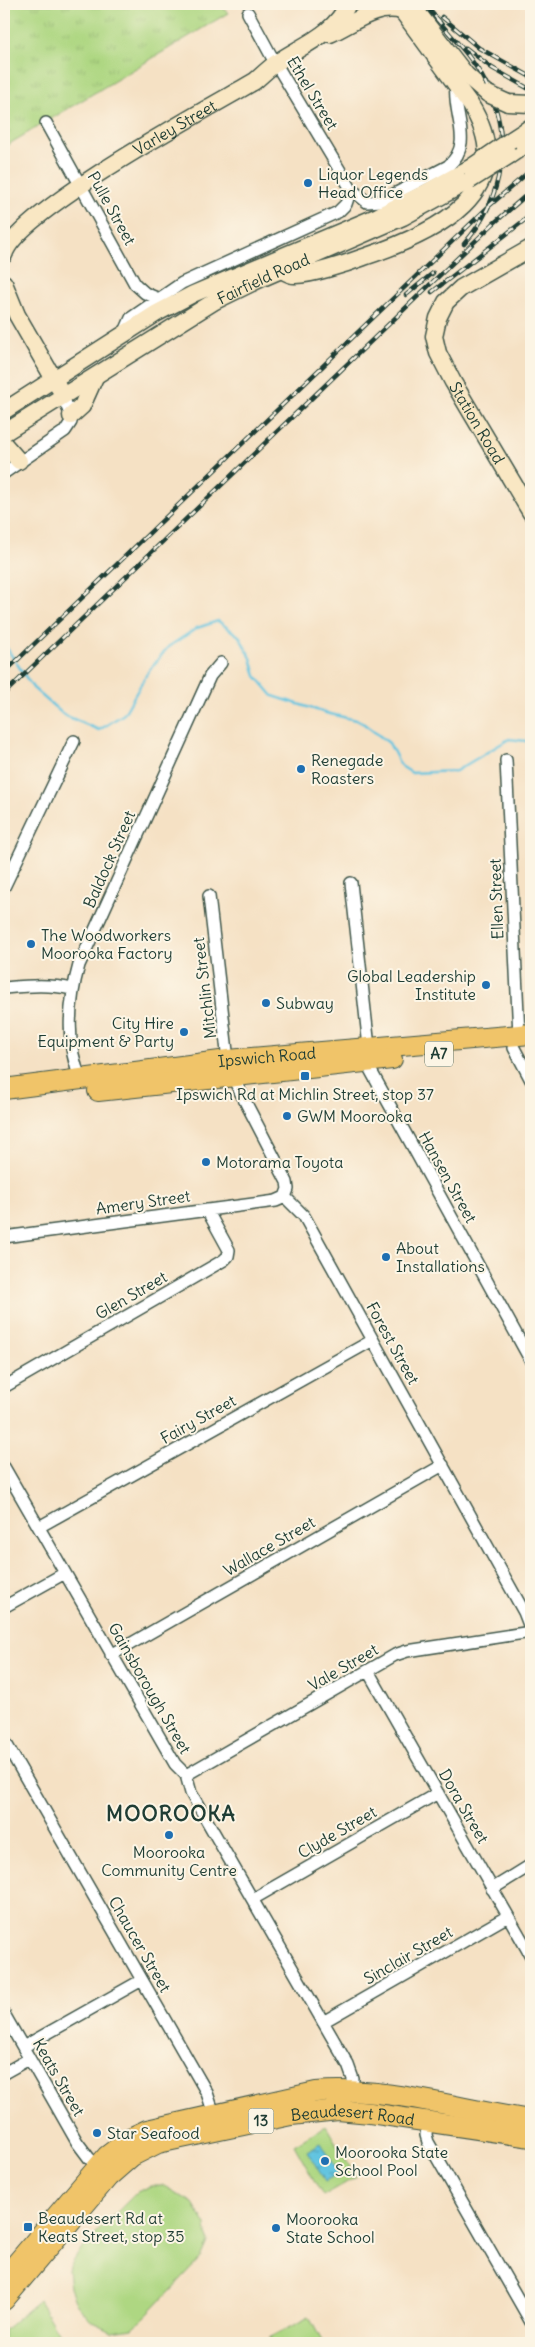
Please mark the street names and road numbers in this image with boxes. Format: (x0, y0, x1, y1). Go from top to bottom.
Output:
street label: Ethel Street (283, 52, 343, 134)
street label: Varley Street (129, 95, 220, 160)
street label: Pulle Street (84, 168, 141, 249)
street label: Fairfield Road (214, 249, 312, 308)
street label: Station Road (445, 378, 509, 467)
street label: Baldock Street (79, 807, 140, 911)
street label: Ellen Street (485, 858, 507, 940)
street label: Mitchlin Street (188, 935, 220, 1040)
street label: Ipswich Road (217, 1042, 317, 1071)
road number: A7 (425, 1042, 453, 1066)
street label: Hansen Street (415, 1128, 482, 1227)
street label: Amery Street (95, 1185, 192, 1219)
street label: Glen Street (92, 1266, 171, 1324)
street label: Forest Street (362, 1298, 424, 1388)
street label: Fairy Street (157, 1390, 240, 1448)
street label: Wallace Street (220, 1511, 319, 1580)
street label: Gainsborough Street (104, 1619, 196, 1758)
street label: Vale Street (305, 1639, 382, 1695)
street label: Dora Street (435, 1765, 494, 1847)
street label: Clyde Street (294, 1801, 380, 1863)
street label: Chaucer Street (104, 1892, 176, 1996)
street label: Sinclair Street (360, 1921, 456, 1988)
street label: Keats Street (29, 2035, 90, 2120)
street label: Beaudesert Road (290, 2100, 416, 2130)
road number: 13 (248, 2108, 274, 2134)

